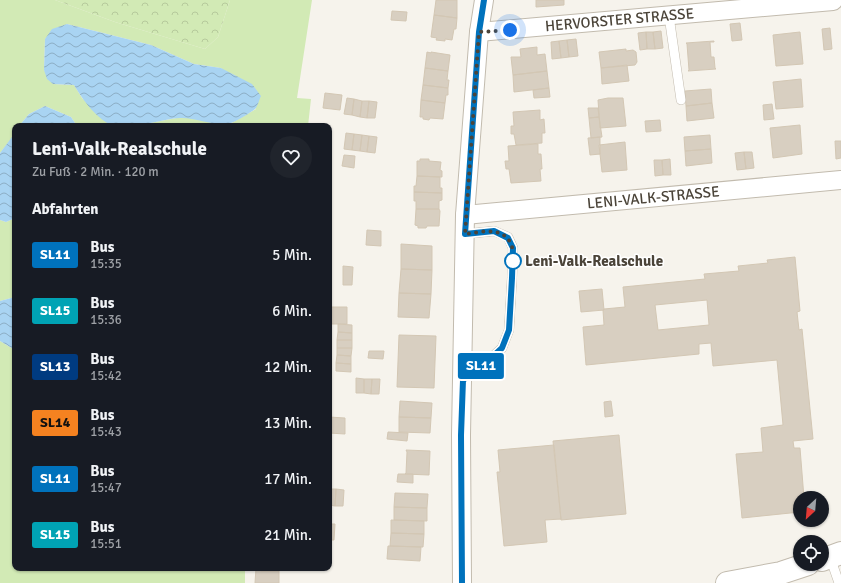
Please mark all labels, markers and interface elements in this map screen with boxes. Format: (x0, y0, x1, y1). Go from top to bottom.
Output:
street label: HERVORSTER STRASSE (544, 4, 695, 35)
your location (500, 20, 520, 40)
button: heart (270, 136, 312, 178)
text: Leni-Valk-Realschule (32, 137, 207, 161)
text: Zu Fuß · 2 Min. · 120 m (32, 164, 159, 180)
street label: LENI-VALK-STRASSE (586, 182, 720, 213)
text: Abfahrten (32, 200, 99, 218)
text: Bus (90, 238, 114, 256)
text: SL11 (40, 246, 70, 263)
text: 5 Min. (272, 246, 312, 264)
marker: Leni-Valk-Realschule (504, 252, 522, 270)
place label: Leni-Valk-Realschule (525, 252, 663, 270)
text: 15:35 (90, 256, 122, 272)
text: Bus (90, 294, 114, 312)
text: SL15 (40, 302, 70, 319)
text: 6 Min. (272, 302, 312, 320)
text: 15:36 (90, 312, 122, 328)
text: Bus (90, 350, 114, 368)
line badge: SL11 (453, 353, 509, 379)
text: SL11 (466, 357, 496, 374)
text: SL13 (40, 358, 70, 375)
text: 12 Min. (264, 358, 312, 376)
text: 15:42 (90, 368, 122, 384)
text: Bus (90, 406, 114, 424)
text: SL14 (40, 414, 70, 431)
text: 13 Min. (264, 414, 312, 432)
text: 15:43 (90, 424, 122, 440)
text: Bus (90, 462, 114, 480)
text: SL11 (40, 470, 70, 487)
text: 17 Min. (264, 470, 312, 488)
text: 15:47 (90, 480, 122, 496)
north arrow (793, 491, 829, 527)
map controls (793, 491, 829, 571)
text: Bus (90, 518, 114, 536)
text: SL15 (40, 526, 70, 543)
text: 21 Min. (264, 526, 312, 544)
button: locate (793, 535, 829, 571)
text: 15:51 (90, 536, 122, 552)

